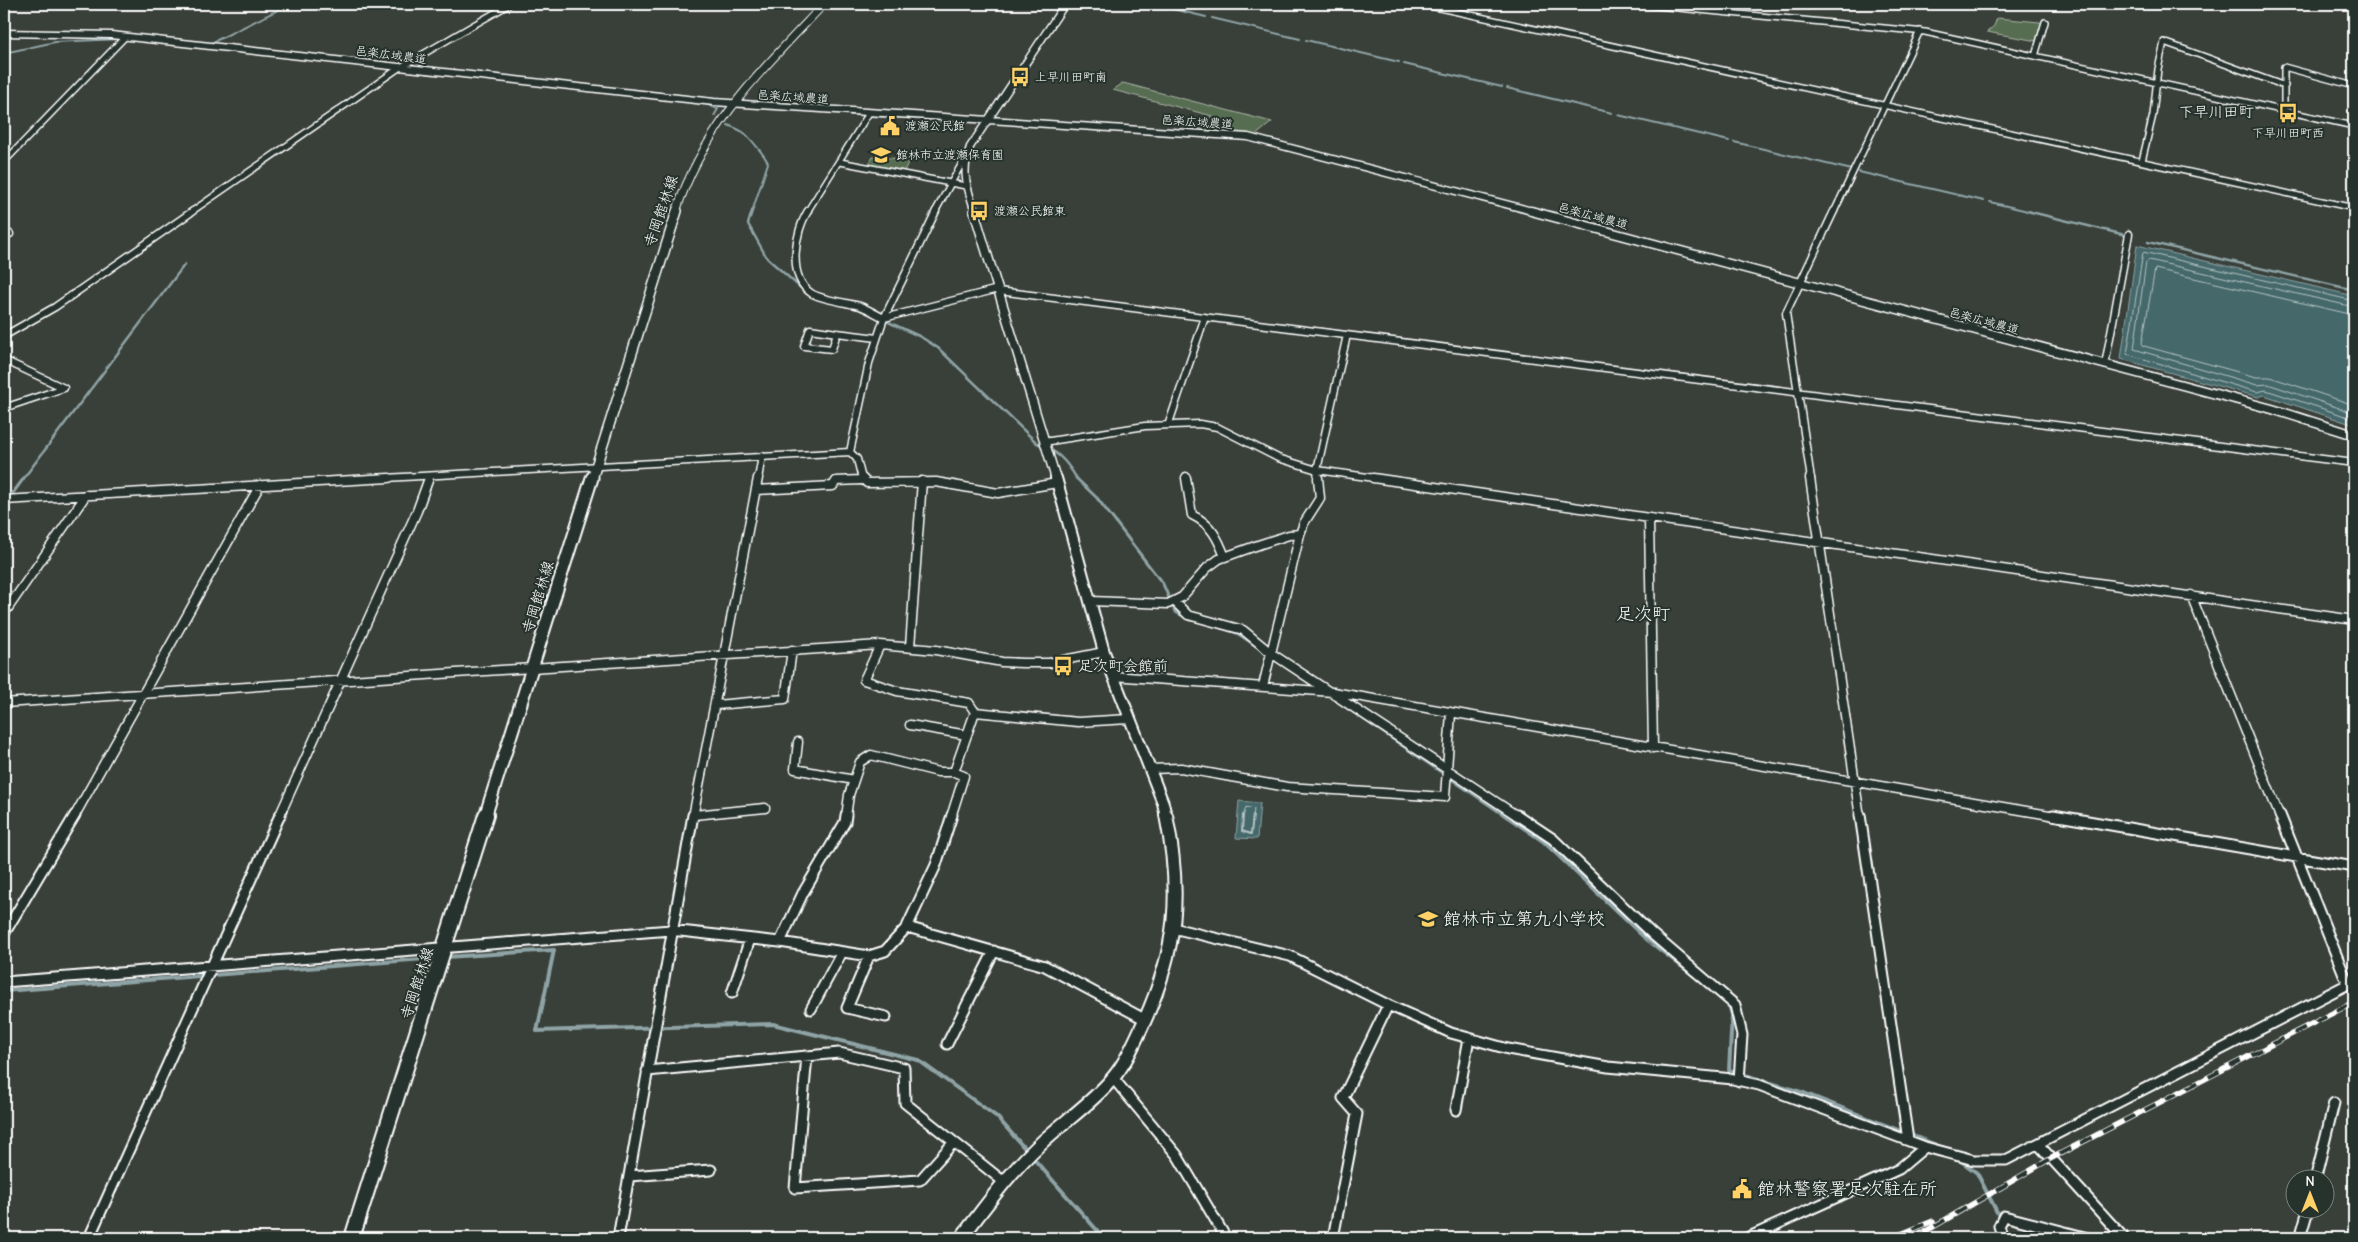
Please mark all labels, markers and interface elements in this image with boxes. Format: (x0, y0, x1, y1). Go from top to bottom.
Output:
street label: 邑楽広域農道 (354, 44, 428, 66)
bus stop icon: 上早川田町南 (1009, 66, 1031, 88)
place label: 上早川田町南 (1035, 70, 1107, 84)
street label: 邑楽広域農道 (757, 88, 829, 106)
bus stop icon: 下早川田町西 (2277, 102, 2299, 124)
district label: 下早川田町 (2178, 103, 2254, 121)
street label: 邑楽広域農道 (1161, 113, 1233, 131)
public building icon: 渡瀬公民館 (879, 115, 901, 137)
place label: 渡瀬公民館 (905, 119, 965, 133)
place label: 下早川田町西 (2252, 126, 2324, 140)
school or university icon: 館林市立渡瀬保育園 (870, 144, 892, 166)
place label: 館林市立渡瀬保育園 (896, 148, 1004, 162)
street label: 寺岡館林線 (640, 173, 682, 249)
bus stop icon: 渡瀬公民館東 (968, 200, 990, 222)
street label: 邑楽広域農道 (1556, 200, 1630, 232)
place label: 渡瀬公民館東 (994, 204, 1066, 218)
street label: 邑楽広域農道 (1947, 305, 2021, 337)
street label: 寺岡館林線 (518, 558, 558, 636)
district label: 足次町 (1616, 604, 1670, 625)
bus stop icon: 足次町会館前 (1052, 655, 1074, 677)
place label: 足次町会館前 (1078, 657, 1168, 675)
school or university icon: 館林市立第九小学校 (1417, 908, 1439, 930)
place label: 館林市立第九小学校 (1443, 909, 1605, 930)
street label: 寺岡館林線 (397, 945, 437, 1021)
north arrow (2286, 1170, 2336, 1220)
text: N (2305, 1173, 2315, 1190)
public building icon: 館林警察署足次駐在所 (1731, 1178, 1753, 1200)
place label: 館林警察署足次駐在所 (1757, 1179, 1937, 1200)

